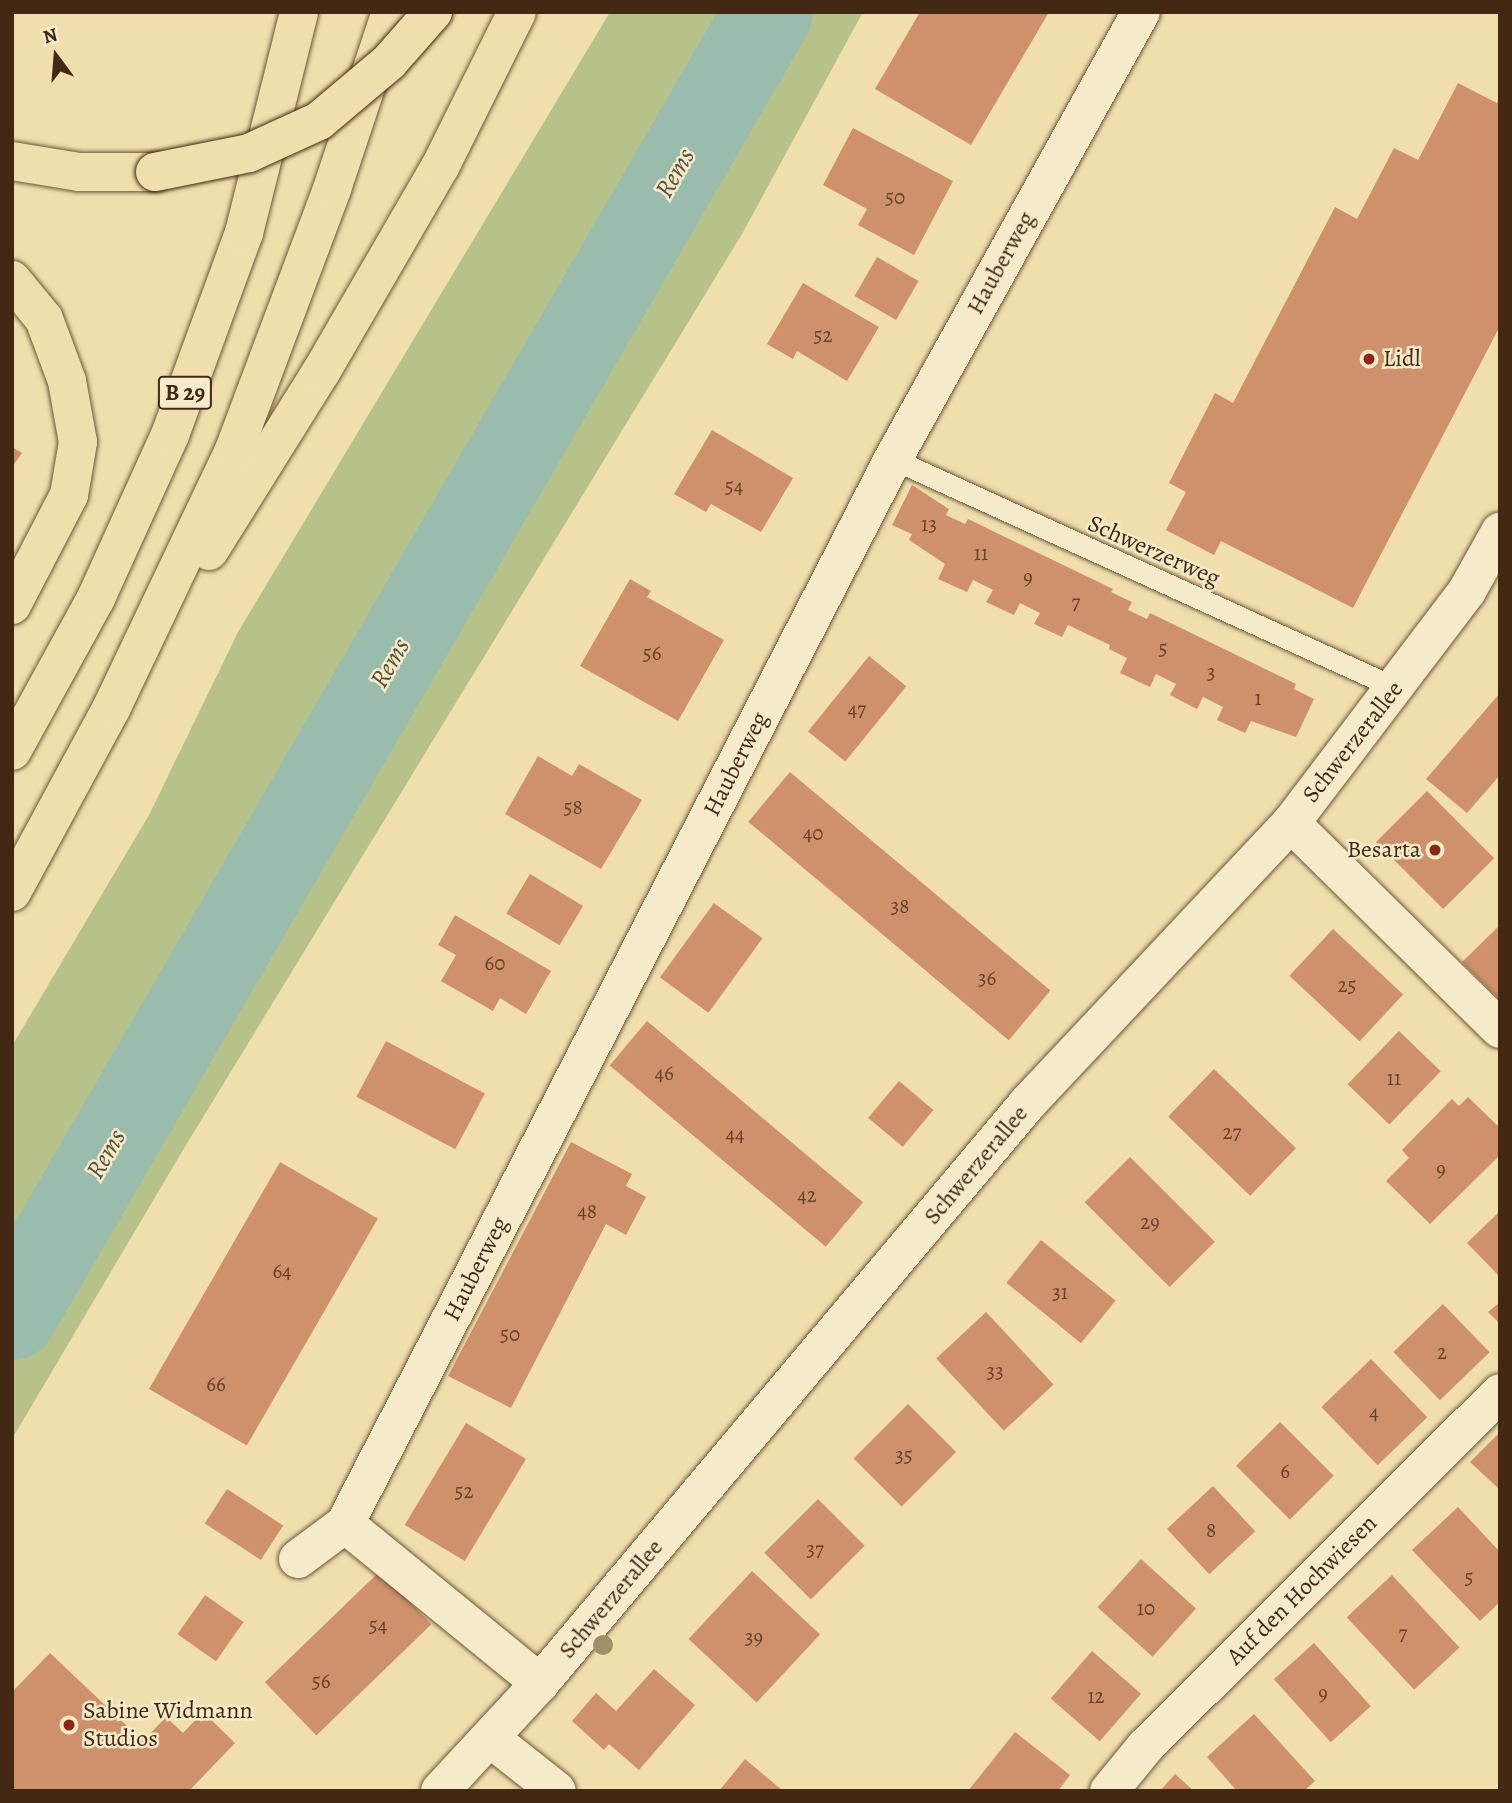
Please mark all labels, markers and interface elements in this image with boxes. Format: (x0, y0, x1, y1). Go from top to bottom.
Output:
north arrow (21, 21, 91, 91)
text: N (40, 21, 60, 50)
water label: Rems (649, 143, 701, 203)
house number: 50 (885, 184, 905, 210)
street label: Hauberweg (961, 206, 1041, 320)
house number: 52 (813, 322, 833, 348)
place label: Lidl (1383, 345, 1421, 373)
marker: Lidl (1361, 351, 1377, 367)
road number: B 29 (157, 374, 213, 412)
house number: 54 (725, 473, 743, 499)
street label: Schwerzerweg (1083, 509, 1225, 593)
house number: 13 (921, 511, 937, 537)
house number: 11 (974, 540, 988, 566)
house number: 9 (1023, 564, 1033, 590)
house number: 7 (1072, 589, 1080, 615)
water label: Rems (364, 633, 416, 693)
house number: 5 (1158, 635, 1168, 661)
house number: 56 (643, 640, 661, 666)
house number: 3 (1207, 659, 1215, 685)
street label: Schwerzerallee (1297, 675, 1409, 809)
house number: 1 (1254, 685, 1262, 711)
house number: 47 (848, 696, 866, 722)
street label: Hauberweg (697, 707, 775, 821)
house number: 58 (563, 794, 583, 820)
house number: 40 (803, 820, 823, 846)
place label: Besarta (1347, 836, 1421, 864)
marker: Besarta (1427, 842, 1443, 858)
house number: 38 (891, 893, 909, 919)
house number: 60 (485, 950, 505, 976)
house number: 36 (978, 965, 996, 991)
house number: 25 (1337, 972, 1357, 998)
house number: 46 (654, 1060, 674, 1086)
house number: 11 (1387, 1065, 1401, 1091)
street label: Schwerzerallee (918, 1100, 1034, 1230)
house number: 27 (1223, 1119, 1241, 1145)
house number: 44 (725, 1121, 745, 1147)
water label: Rems (80, 1124, 132, 1184)
house number: 9 (1436, 1156, 1446, 1182)
house number: 42 (797, 1182, 817, 1208)
house number: 48 (577, 1198, 597, 1224)
house number: 29 (1140, 1209, 1160, 1235)
street label: Hauberweg (437, 1212, 515, 1326)
house number: 64 (272, 1258, 292, 1284)
house number: 31 (1052, 1279, 1068, 1305)
house number: 50 (500, 1321, 520, 1347)
house number: 2 (1437, 1339, 1447, 1365)
house number: 33 (986, 1358, 1004, 1384)
house number: 66 (206, 1371, 226, 1397)
house number: 4 (1369, 1399, 1379, 1425)
house number: 35 (895, 1442, 913, 1468)
house number: 6 (1280, 1458, 1290, 1484)
house number: 52 (454, 1478, 474, 1504)
street label: Auf den Hochwiesen (1221, 1509, 1383, 1671)
house number: 8 (1206, 1517, 1216, 1543)
street label: Schwerzerallee (553, 1534, 669, 1664)
house number: 37 (806, 1536, 824, 1562)
house number: 5 (1464, 1564, 1474, 1590)
house number: 10 (1137, 1595, 1155, 1621)
house number: 54 (369, 1612, 387, 1638)
house number: 7 (1399, 1620, 1407, 1646)
house number: 39 (745, 1624, 763, 1650)
house number: 56 (312, 1668, 330, 1694)
house number: 9 (1318, 1680, 1328, 1706)
house number: 12 (1087, 1683, 1105, 1709)
place label: Sabine Widmann Studios (83, 1697, 253, 1753)
marker: Sabine Widmann Studios (61, 1717, 77, 1733)

